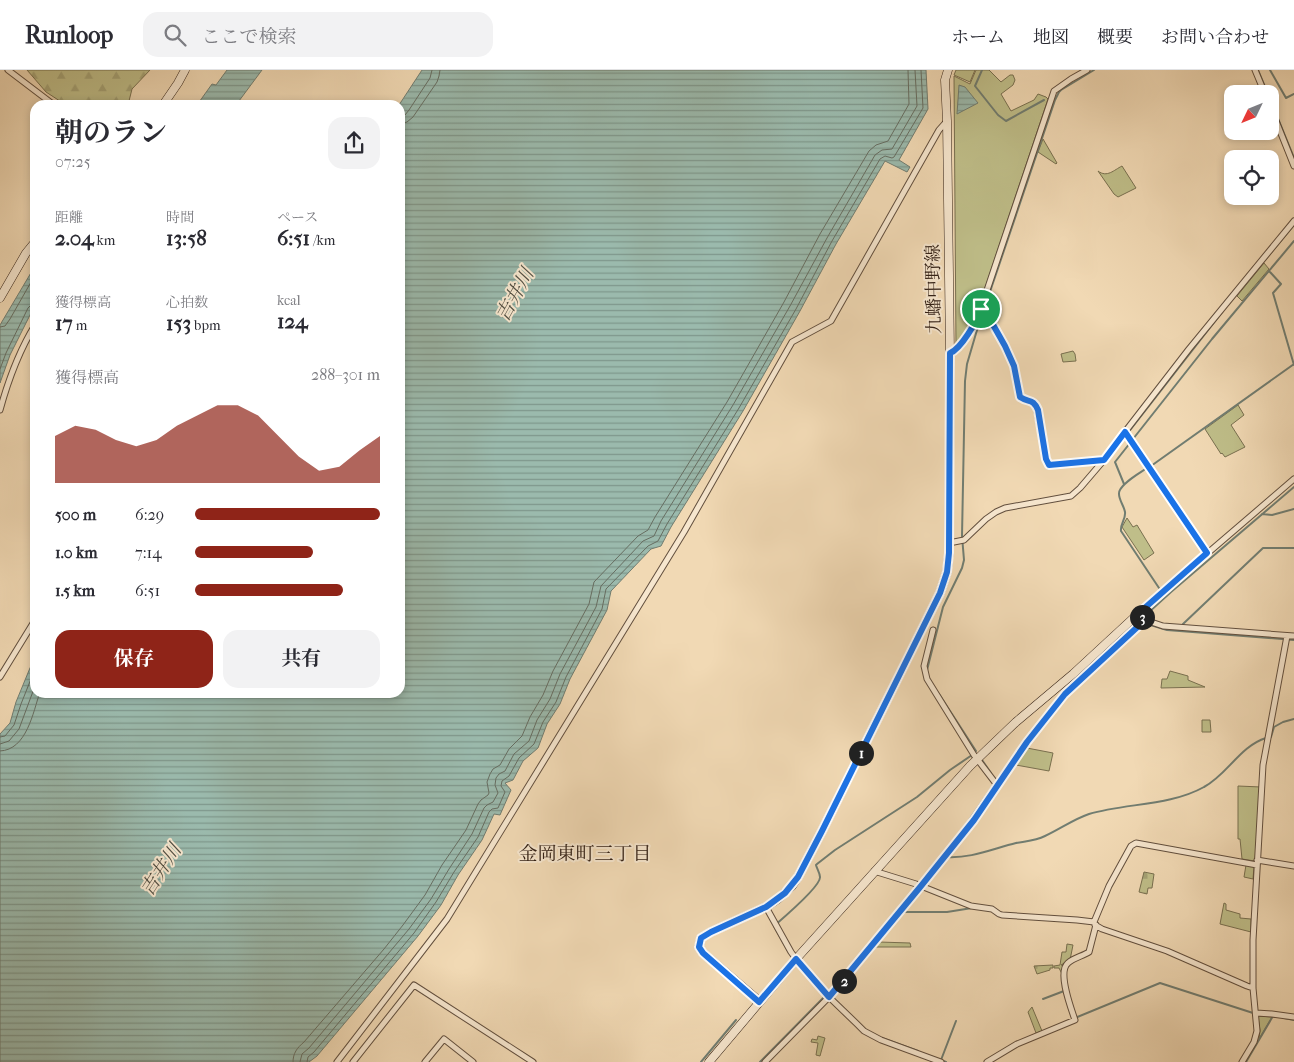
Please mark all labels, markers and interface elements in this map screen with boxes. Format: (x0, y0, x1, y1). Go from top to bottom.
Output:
search box (143, 12, 493, 57)
text: Runloop (25, 21, 113, 49)
icon: search (161, 21, 189, 49)
text: ここで検索 (201, 26, 296, 48)
text: ホーム (951, 27, 1005, 48)
text: 地図 (1033, 27, 1069, 48)
text: 概要 (1097, 27, 1133, 48)
text: お問い合わせ (1161, 27, 1269, 48)
north arrow (1224, 85, 1279, 140)
map controls (1224, 85, 1279, 205)
text: 朝のラン (55, 116, 167, 149)
button: share (328, 117, 380, 169)
button: locate (1224, 150, 1279, 205)
text: 07:25 (55, 152, 91, 171)
text: 距離 (55, 209, 83, 226)
text: 時間 (166, 209, 194, 226)
text: ペース (277, 209, 318, 226)
text: 2.04 (55, 226, 94, 250)
text: 13:58 (166, 226, 207, 250)
text: 6:51 (277, 226, 310, 250)
text: km (94, 232, 115, 249)
text: /km (310, 232, 335, 249)
street label: 九蟠中野線 (923, 244, 945, 334)
water label: 吉井川 (492, 263, 539, 325)
pin (960, 288, 1002, 330)
text: kcal (277, 292, 301, 309)
text: 獲得標高 (55, 294, 111, 311)
text: 心拍数 (166, 294, 208, 311)
icon: arrive (967, 295, 995, 323)
text: 124 (277, 309, 308, 333)
text: 17 (55, 311, 73, 335)
text: 153 (166, 311, 191, 335)
text: m (73, 317, 87, 334)
text: bpm (191, 317, 221, 334)
text: 288–301 m (311, 365, 380, 384)
text: 獲得標高 (55, 368, 119, 387)
text: 500 m (55, 505, 96, 524)
text: 6:29 (135, 505, 164, 524)
text: 1.0 km (55, 543, 98, 562)
text: 7:14 (135, 543, 162, 562)
text: 1.5 km (55, 581, 95, 600)
text: 6:51 (135, 581, 160, 600)
pin: 3 (1130, 604, 1154, 630)
text: 3 (1140, 609, 1145, 626)
button: 保存 (55, 630, 213, 688)
button: 共有 (223, 630, 380, 688)
pin: 1 (848, 740, 874, 766)
text: 1 (859, 745, 864, 762)
water label: 吉井川 (136, 838, 187, 900)
district label: 金岡東町三丁目 (518, 843, 652, 865)
pin: 2 (832, 968, 856, 994)
text: 2 (841, 973, 848, 990)

